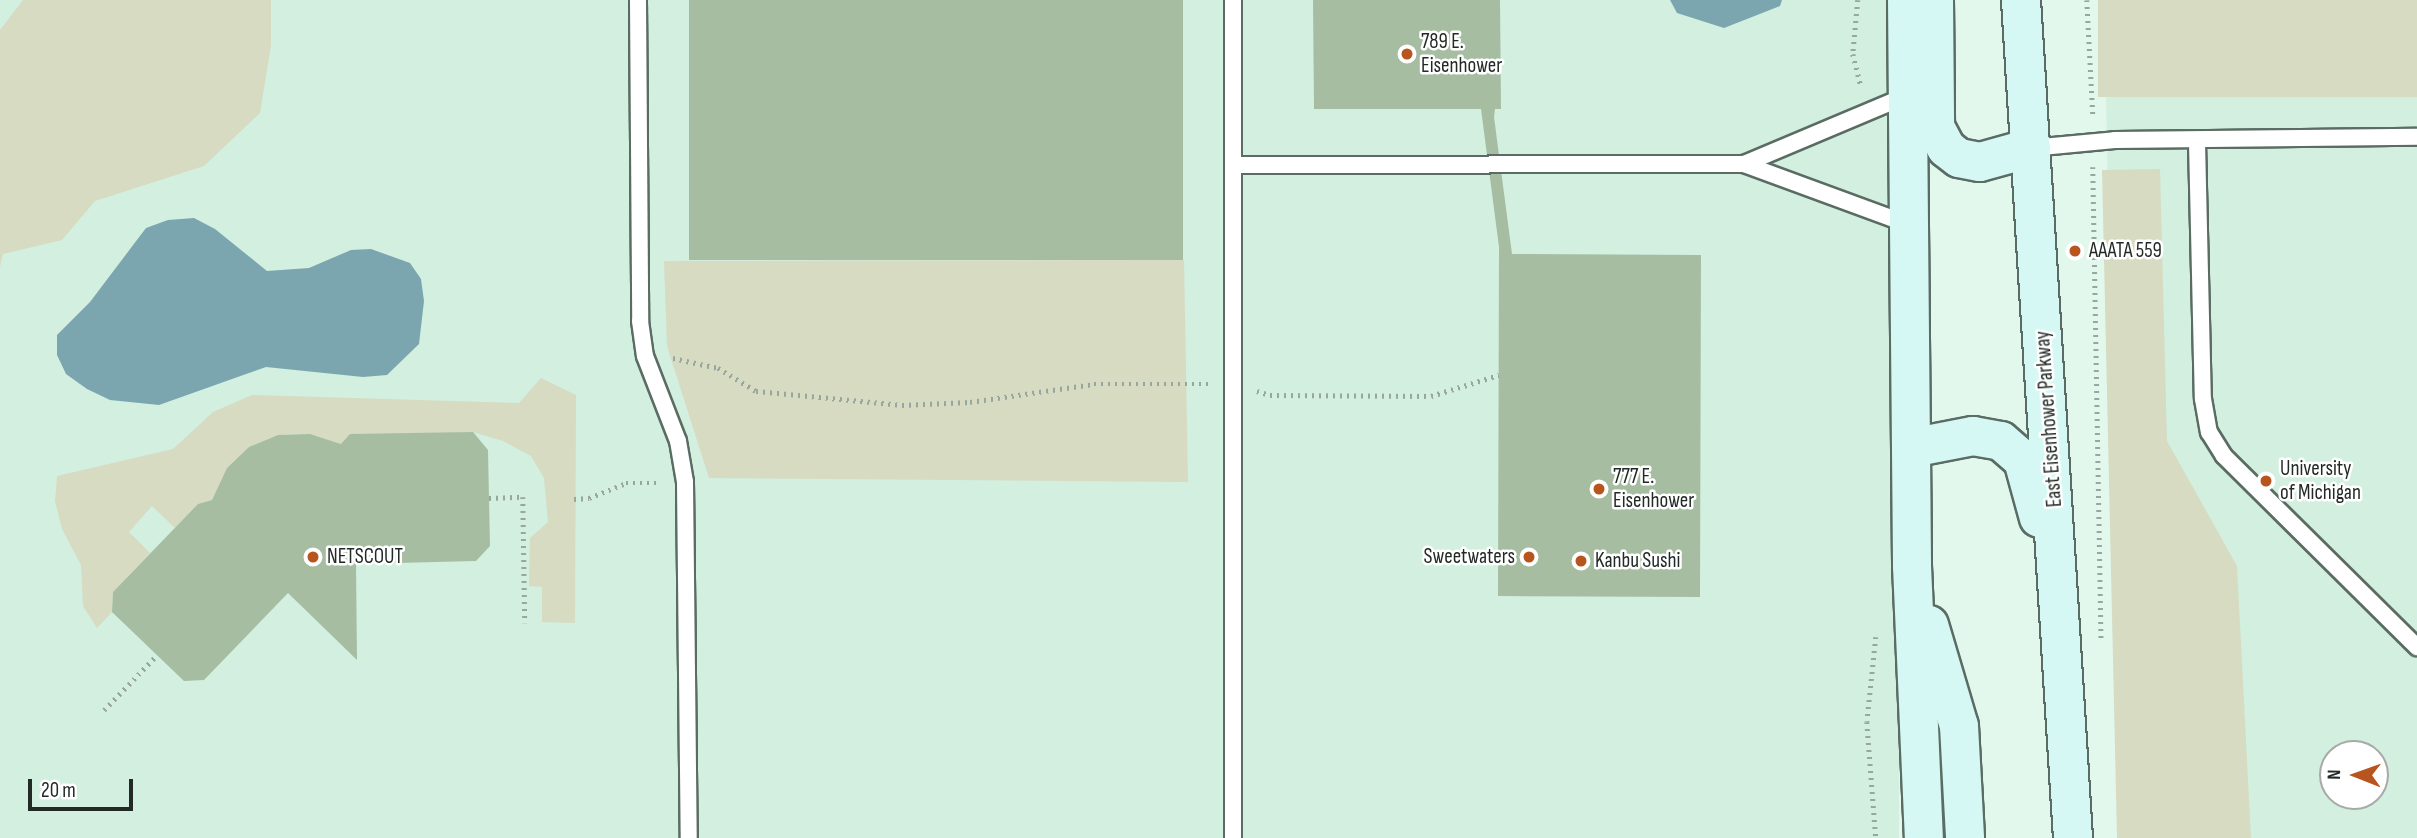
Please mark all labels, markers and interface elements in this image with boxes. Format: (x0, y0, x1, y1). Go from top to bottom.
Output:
place label: 789 E. Eisenhower (1421, 29, 1502, 79)
marker: 789 E. Eisenhower (1399, 46, 1415, 62)
place label: AAATA 559 (2089, 238, 2162, 264)
marker: AAATA 559 (2067, 243, 2083, 259)
street label: East Eisenhower Parkway (2030, 330, 2068, 508)
place label: University of Michigan (2280, 456, 2361, 506)
place label: 777 E. Eisenhower (1613, 464, 1694, 514)
marker: University of Michigan (2258, 473, 2274, 489)
marker: 777 E. Eisenhower (1591, 481, 1607, 497)
place label: NETSCOUT (327, 544, 403, 570)
place label: Sweetwaters (1424, 544, 1515, 570)
place label: Kanbu Sushi (1595, 548, 1680, 574)
marker: NETSCOUT (305, 549, 321, 565)
marker: Sweetwaters (1521, 549, 1537, 565)
marker: Kanbu Sushi (1573, 553, 1589, 569)
north arrow (2319, 740, 2389, 810)
scale bar (32, 764, 136, 808)
text: N (2323, 769, 2346, 780)
text: 20 m (41, 778, 76, 803)

